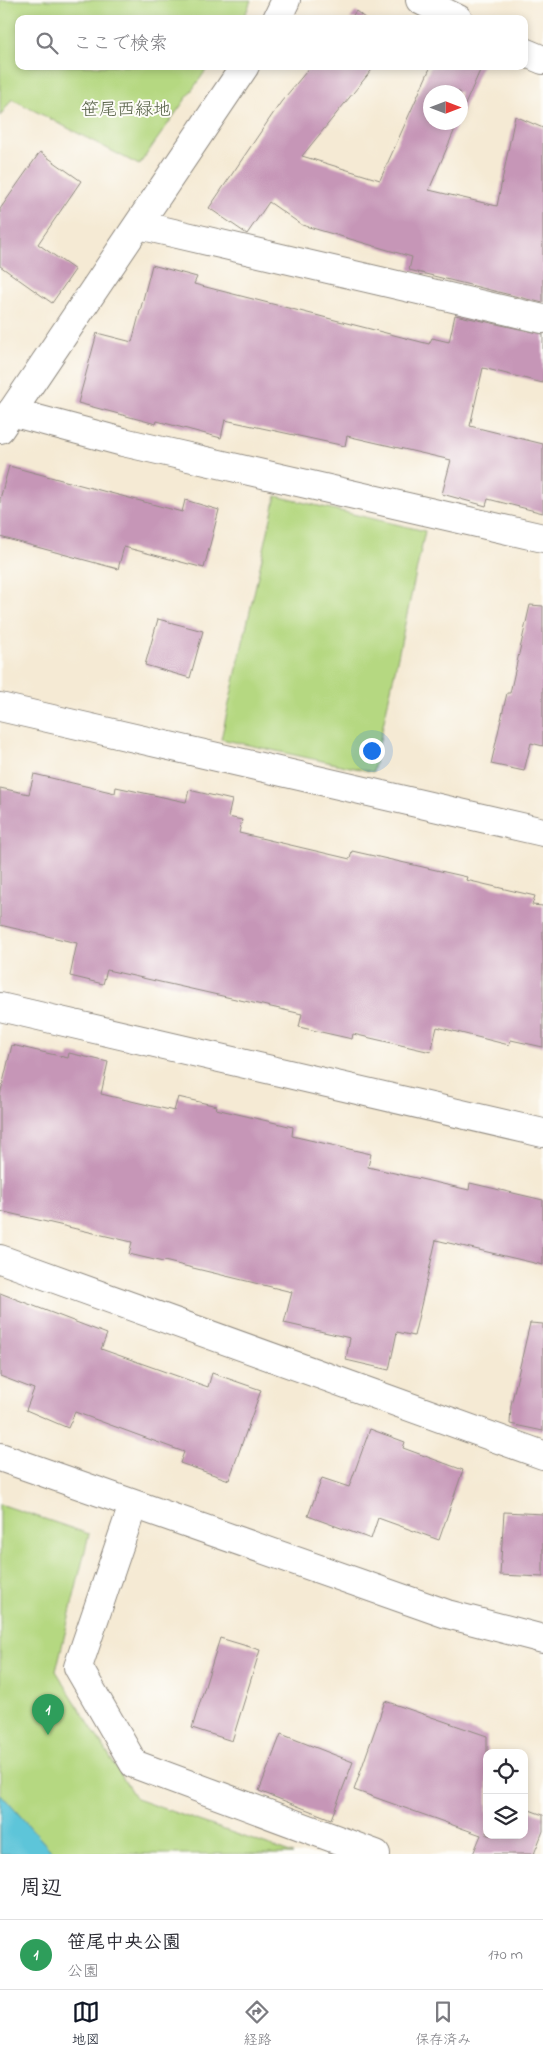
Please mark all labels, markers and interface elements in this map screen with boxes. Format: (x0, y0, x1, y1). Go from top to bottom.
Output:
search box (15, 15, 528, 70)
icon: search (33, 29, 61, 57)
text: ここで検索 (73, 31, 168, 58)
north arrow (423, 85, 468, 130)
park label: 笹尾西緑地 (81, 98, 171, 124)
your location (359, 738, 385, 764)
pin: 1 (32, 1694, 64, 1735)
map controls (483, 1749, 528, 1839)
button: locate (483, 1749, 528, 1794)
button: layers (483, 1794, 528, 1839)
text: 周辺 (20, 1874, 62, 1904)
text: 笹尾中央公園 (67, 1930, 181, 1957)
text: 1 (33, 1943, 39, 1967)
text: 170 m (488, 1943, 523, 1967)
text: 公園 (67, 1960, 99, 1984)
tab: 地図 (72, 1998, 100, 2051)
tab: 経路 (243, 1998, 271, 2051)
tab: 保存済み (415, 1998, 471, 2051)

